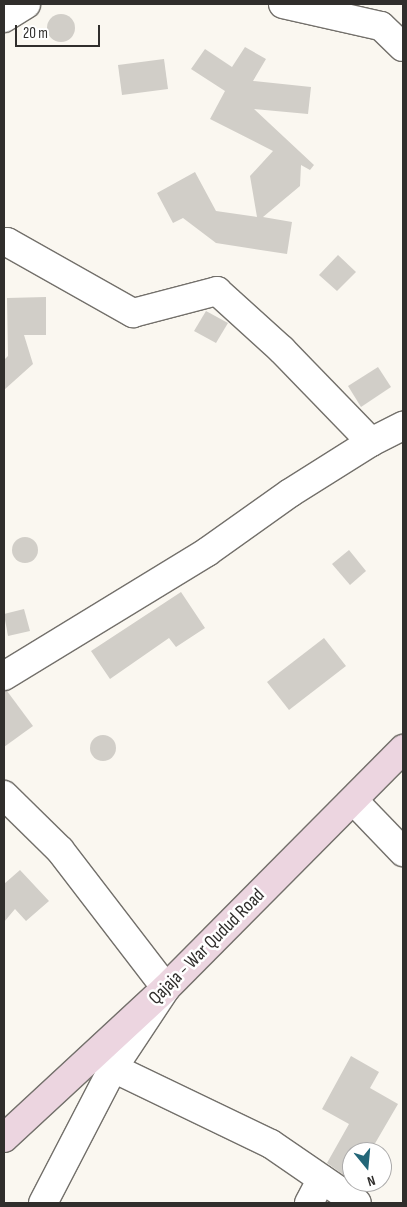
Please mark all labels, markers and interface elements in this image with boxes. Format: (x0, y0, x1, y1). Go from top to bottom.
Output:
scale bar (18, 15, 102, 47)
text: 20 m (23, 24, 48, 43)
street label: Qajaja - War Qudud Road (144, 884, 270, 1010)
north arrow (342, 1142, 392, 1192)
text: N (365, 1172, 377, 1190)

